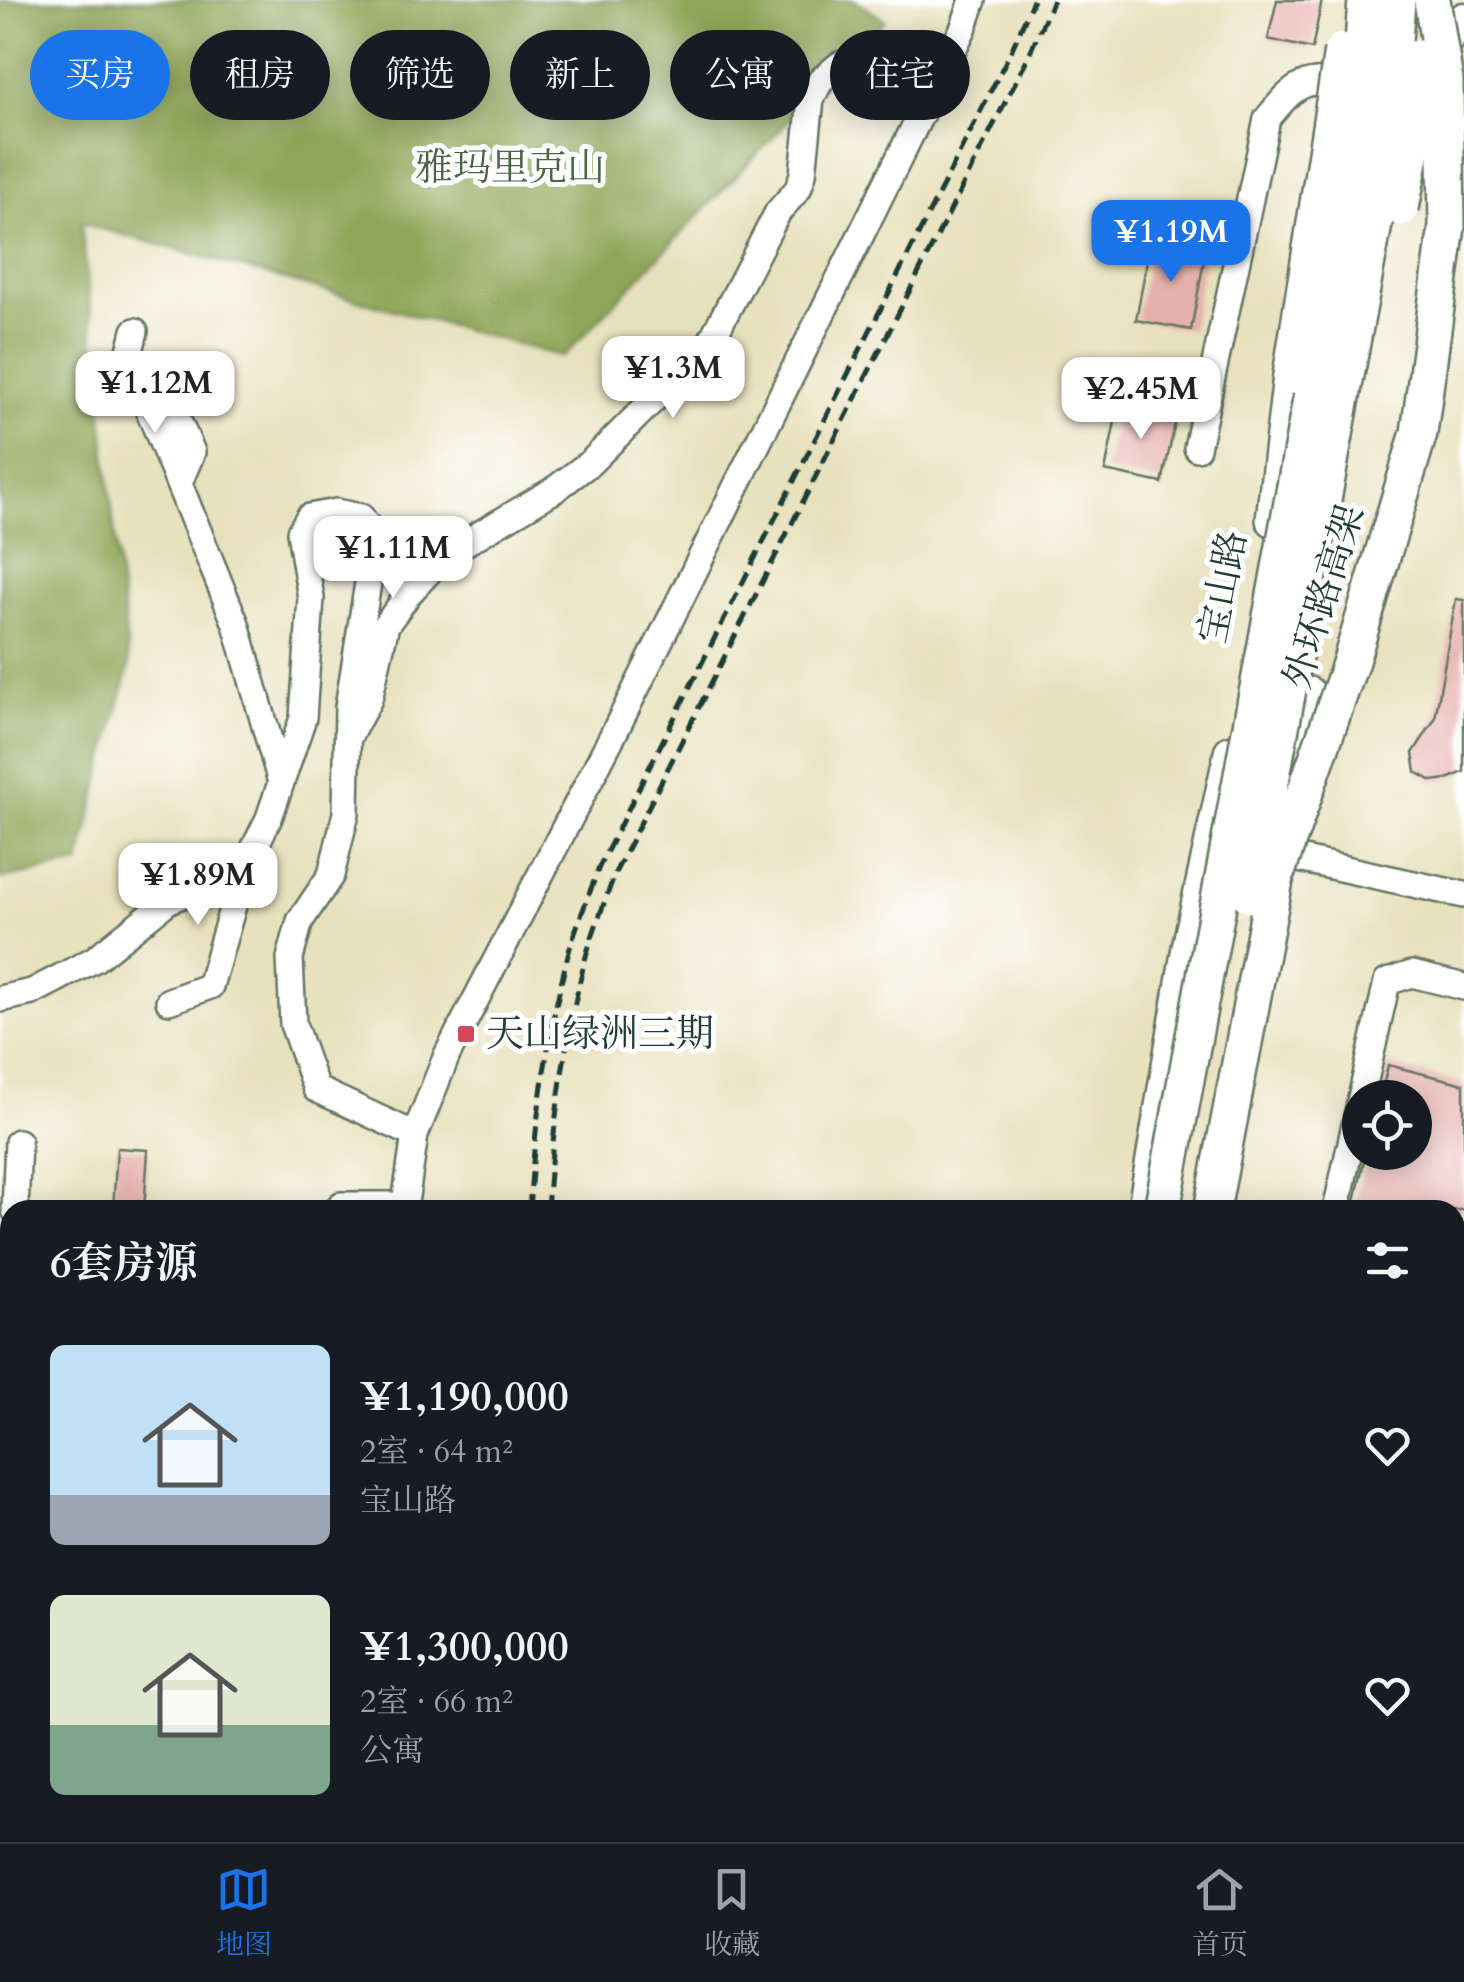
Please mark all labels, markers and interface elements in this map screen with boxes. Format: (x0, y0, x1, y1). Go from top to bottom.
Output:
chip: 买房 (30, 30, 170, 120)
chip: 租房 (190, 30, 330, 120)
chip: 筛选 (350, 30, 490, 120)
chip: 新上 (510, 30, 650, 120)
chip: 公寓 (670, 30, 810, 120)
chip: 住宅 (830, 30, 970, 120)
park label: 雅玛里克山 (415, 142, 605, 194)
pin: ¥1.19M (1090, 200, 1252, 285)
text: ¥1.19M (1113, 210, 1229, 254)
pin: ¥1.3M (603, 336, 743, 421)
text: ¥1.3M (624, 346, 722, 390)
pin: ¥1.12M (74, 351, 236, 436)
pin: ¥2.45M (1060, 357, 1222, 442)
text: ¥1.12M (97, 361, 213, 405)
text: ¥2.45M (1083, 367, 1199, 411)
street label: 外环路高架 (1271, 499, 1377, 695)
pin: ¥1.11M (312, 516, 474, 601)
text: ¥1.11M (335, 526, 451, 570)
street label: 宝山路 (1187, 526, 1259, 648)
pin: ¥1.89M (117, 843, 279, 928)
text: ¥1.89M (140, 853, 256, 897)
place label: 天山绿洲三期 (486, 1008, 714, 1060)
marker: 天山绿洲三期 (455, 1023, 477, 1045)
map controls (1342, 1080, 1432, 1170)
button: locate (1342, 1080, 1432, 1170)
icon: filters (1360, 1233, 1415, 1288)
text: 6套房源 (50, 1235, 198, 1292)
text: ¥1,190,000 (360, 1368, 569, 1425)
icon: home (130, 1385, 250, 1505)
icon: heart (1360, 1418, 1415, 1473)
text: 2室 · 64 m² (360, 1430, 513, 1474)
text: 宝山路 (360, 1479, 456, 1523)
text: ¥1,300,000 (360, 1618, 569, 1675)
icon: home (130, 1635, 250, 1755)
icon: heart (1360, 1668, 1415, 1723)
text: 2室 · 66 m² (360, 1680, 513, 1724)
text: 公寓 (360, 1729, 424, 1773)
tab: 地图 (216, 1862, 272, 1964)
tab: 收藏 (704, 1862, 760, 1964)
tab: 首页 (1192, 1862, 1248, 1964)

